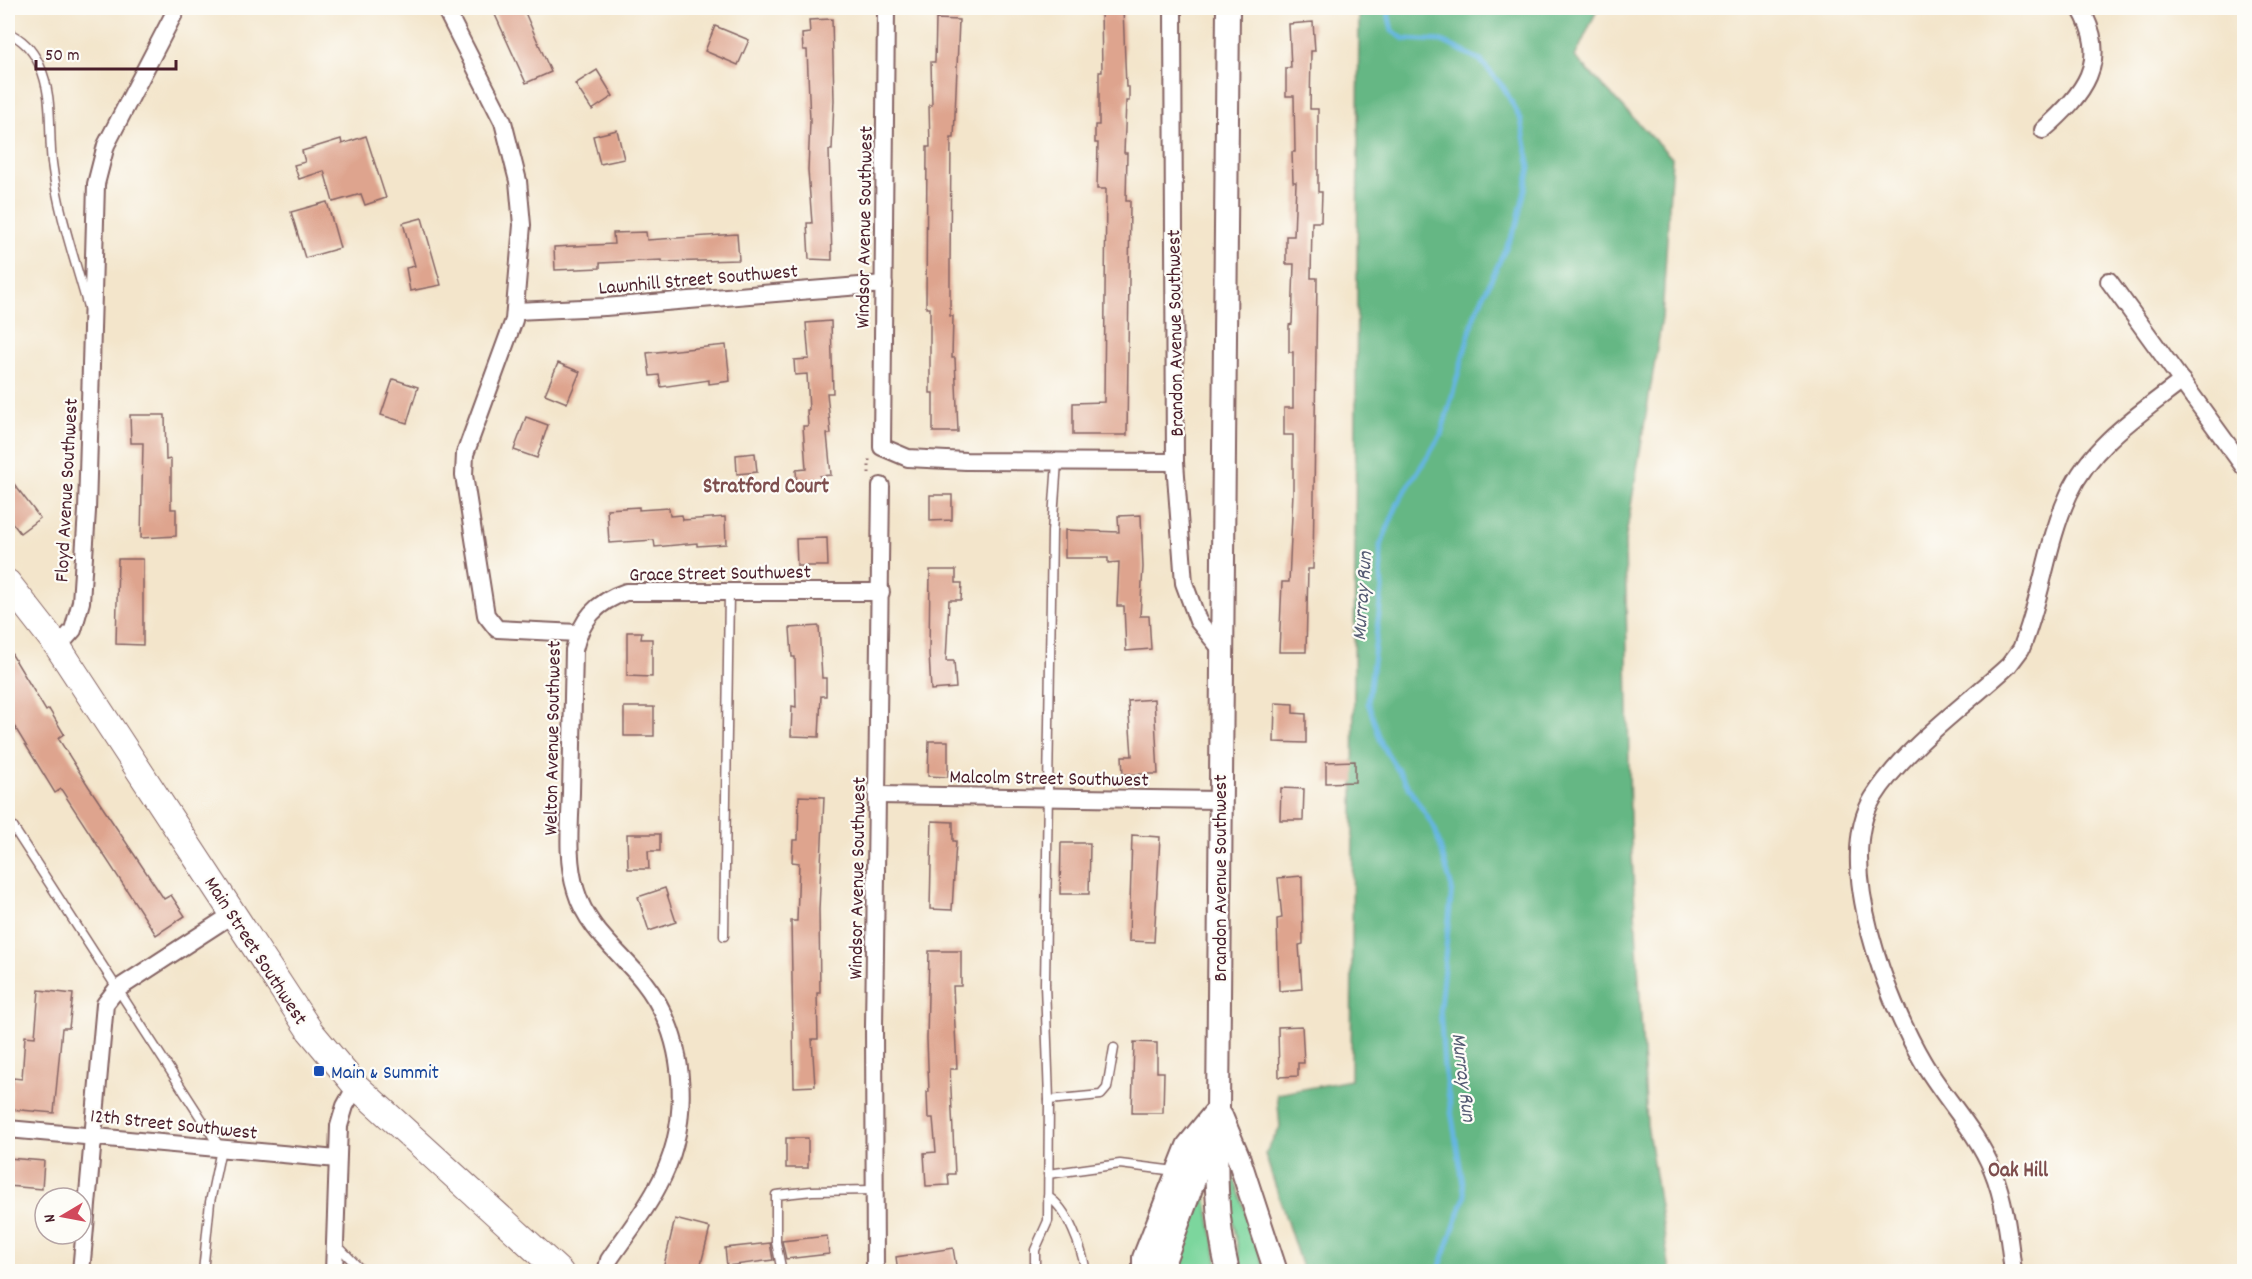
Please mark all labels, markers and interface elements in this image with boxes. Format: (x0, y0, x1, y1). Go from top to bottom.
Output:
scale bar (36, 33, 176, 71)
text: 50 m (45, 44, 80, 69)
street label: Windsor Avenue Southwest (850, 125, 882, 329)
street label: Brandon Avenue Southwest (1161, 229, 1193, 437)
street label: Lawnhill Street Southwest (597, 258, 799, 304)
street label: Floyd Avenue Southwest (49, 397, 87, 583)
district label: Stratford Court (703, 473, 829, 503)
water label: Murray Run (1346, 549, 1382, 642)
street label: Grace Street Southwest (629, 559, 811, 591)
street label: Welton Avenue Southwest (538, 640, 570, 836)
street label: Malcolm Street Southwest (949, 764, 1149, 796)
street label: Brandon Avenue Southwest (1208, 774, 1236, 982)
street label: Windsor Avenue Southwest (843, 776, 875, 980)
street label: Main Street Southwest (196, 872, 313, 1031)
water label: Murray Run (1442, 1031, 1482, 1125)
place label: Main & Summit (331, 1060, 439, 1088)
marker: Main & Summit (312, 1064, 326, 1078)
street label: 12th Street Southwest (89, 1103, 259, 1149)
district label: Oak Hill (1988, 1157, 2049, 1187)
north arrow (33, 1186, 93, 1246)
text: N (39, 1212, 63, 1224)

